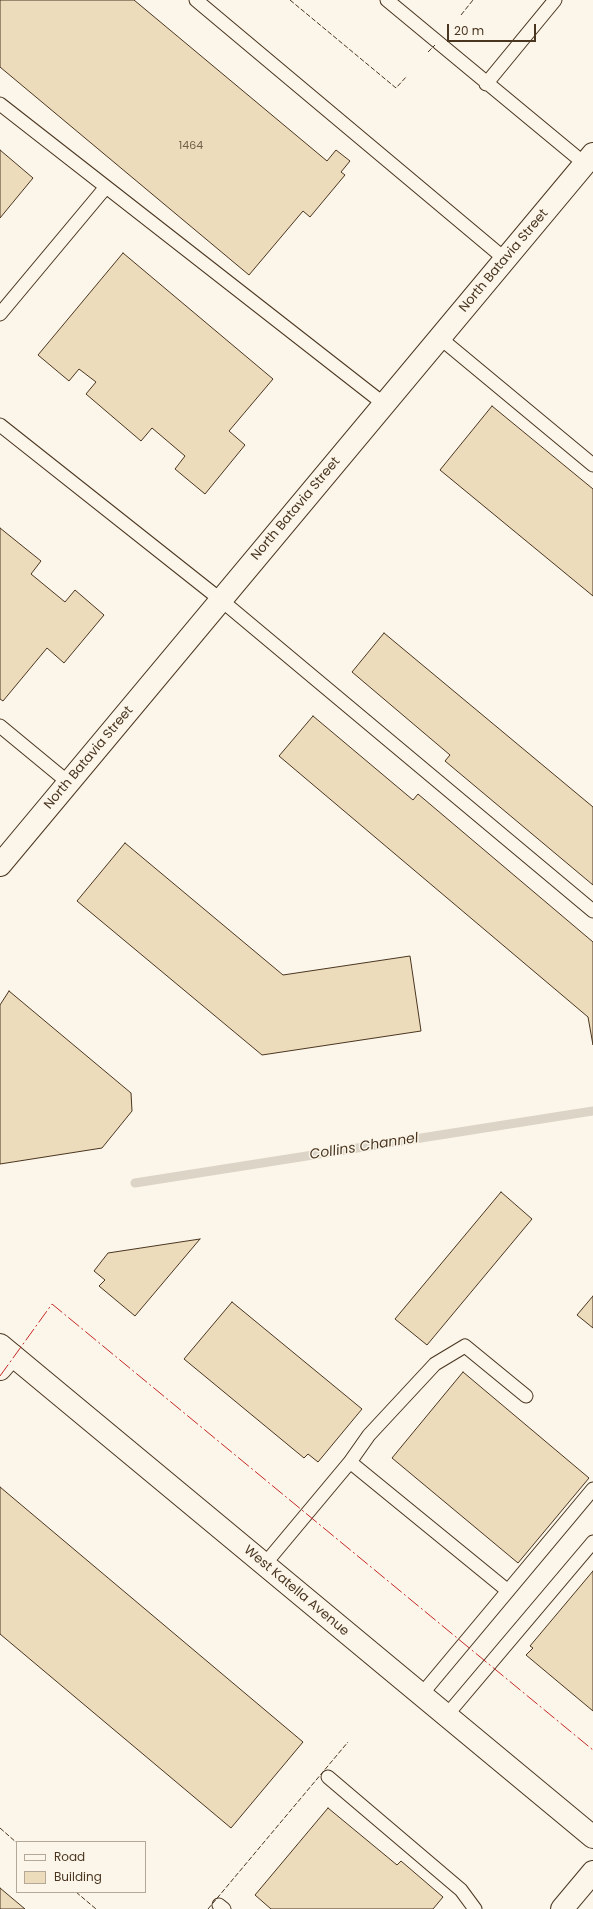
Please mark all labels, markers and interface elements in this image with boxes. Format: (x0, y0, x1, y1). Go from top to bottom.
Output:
scale bar (449, 16, 538, 42)
text: 20 m (454, 22, 484, 39)
house number: 1464 (179, 139, 203, 153)
street label: North Batavia Street (456, 206, 552, 316)
street label: North Batavia Street (248, 454, 344, 564)
street label: North Batavia Street (41, 703, 137, 813)
water label: Collins Channel (308, 1130, 420, 1164)
street label: West Katella Avenue (240, 1542, 352, 1640)
legend (16, 1841, 146, 1893)
text: Road (54, 1848, 85, 1865)
text: Building (54, 1868, 102, 1885)

